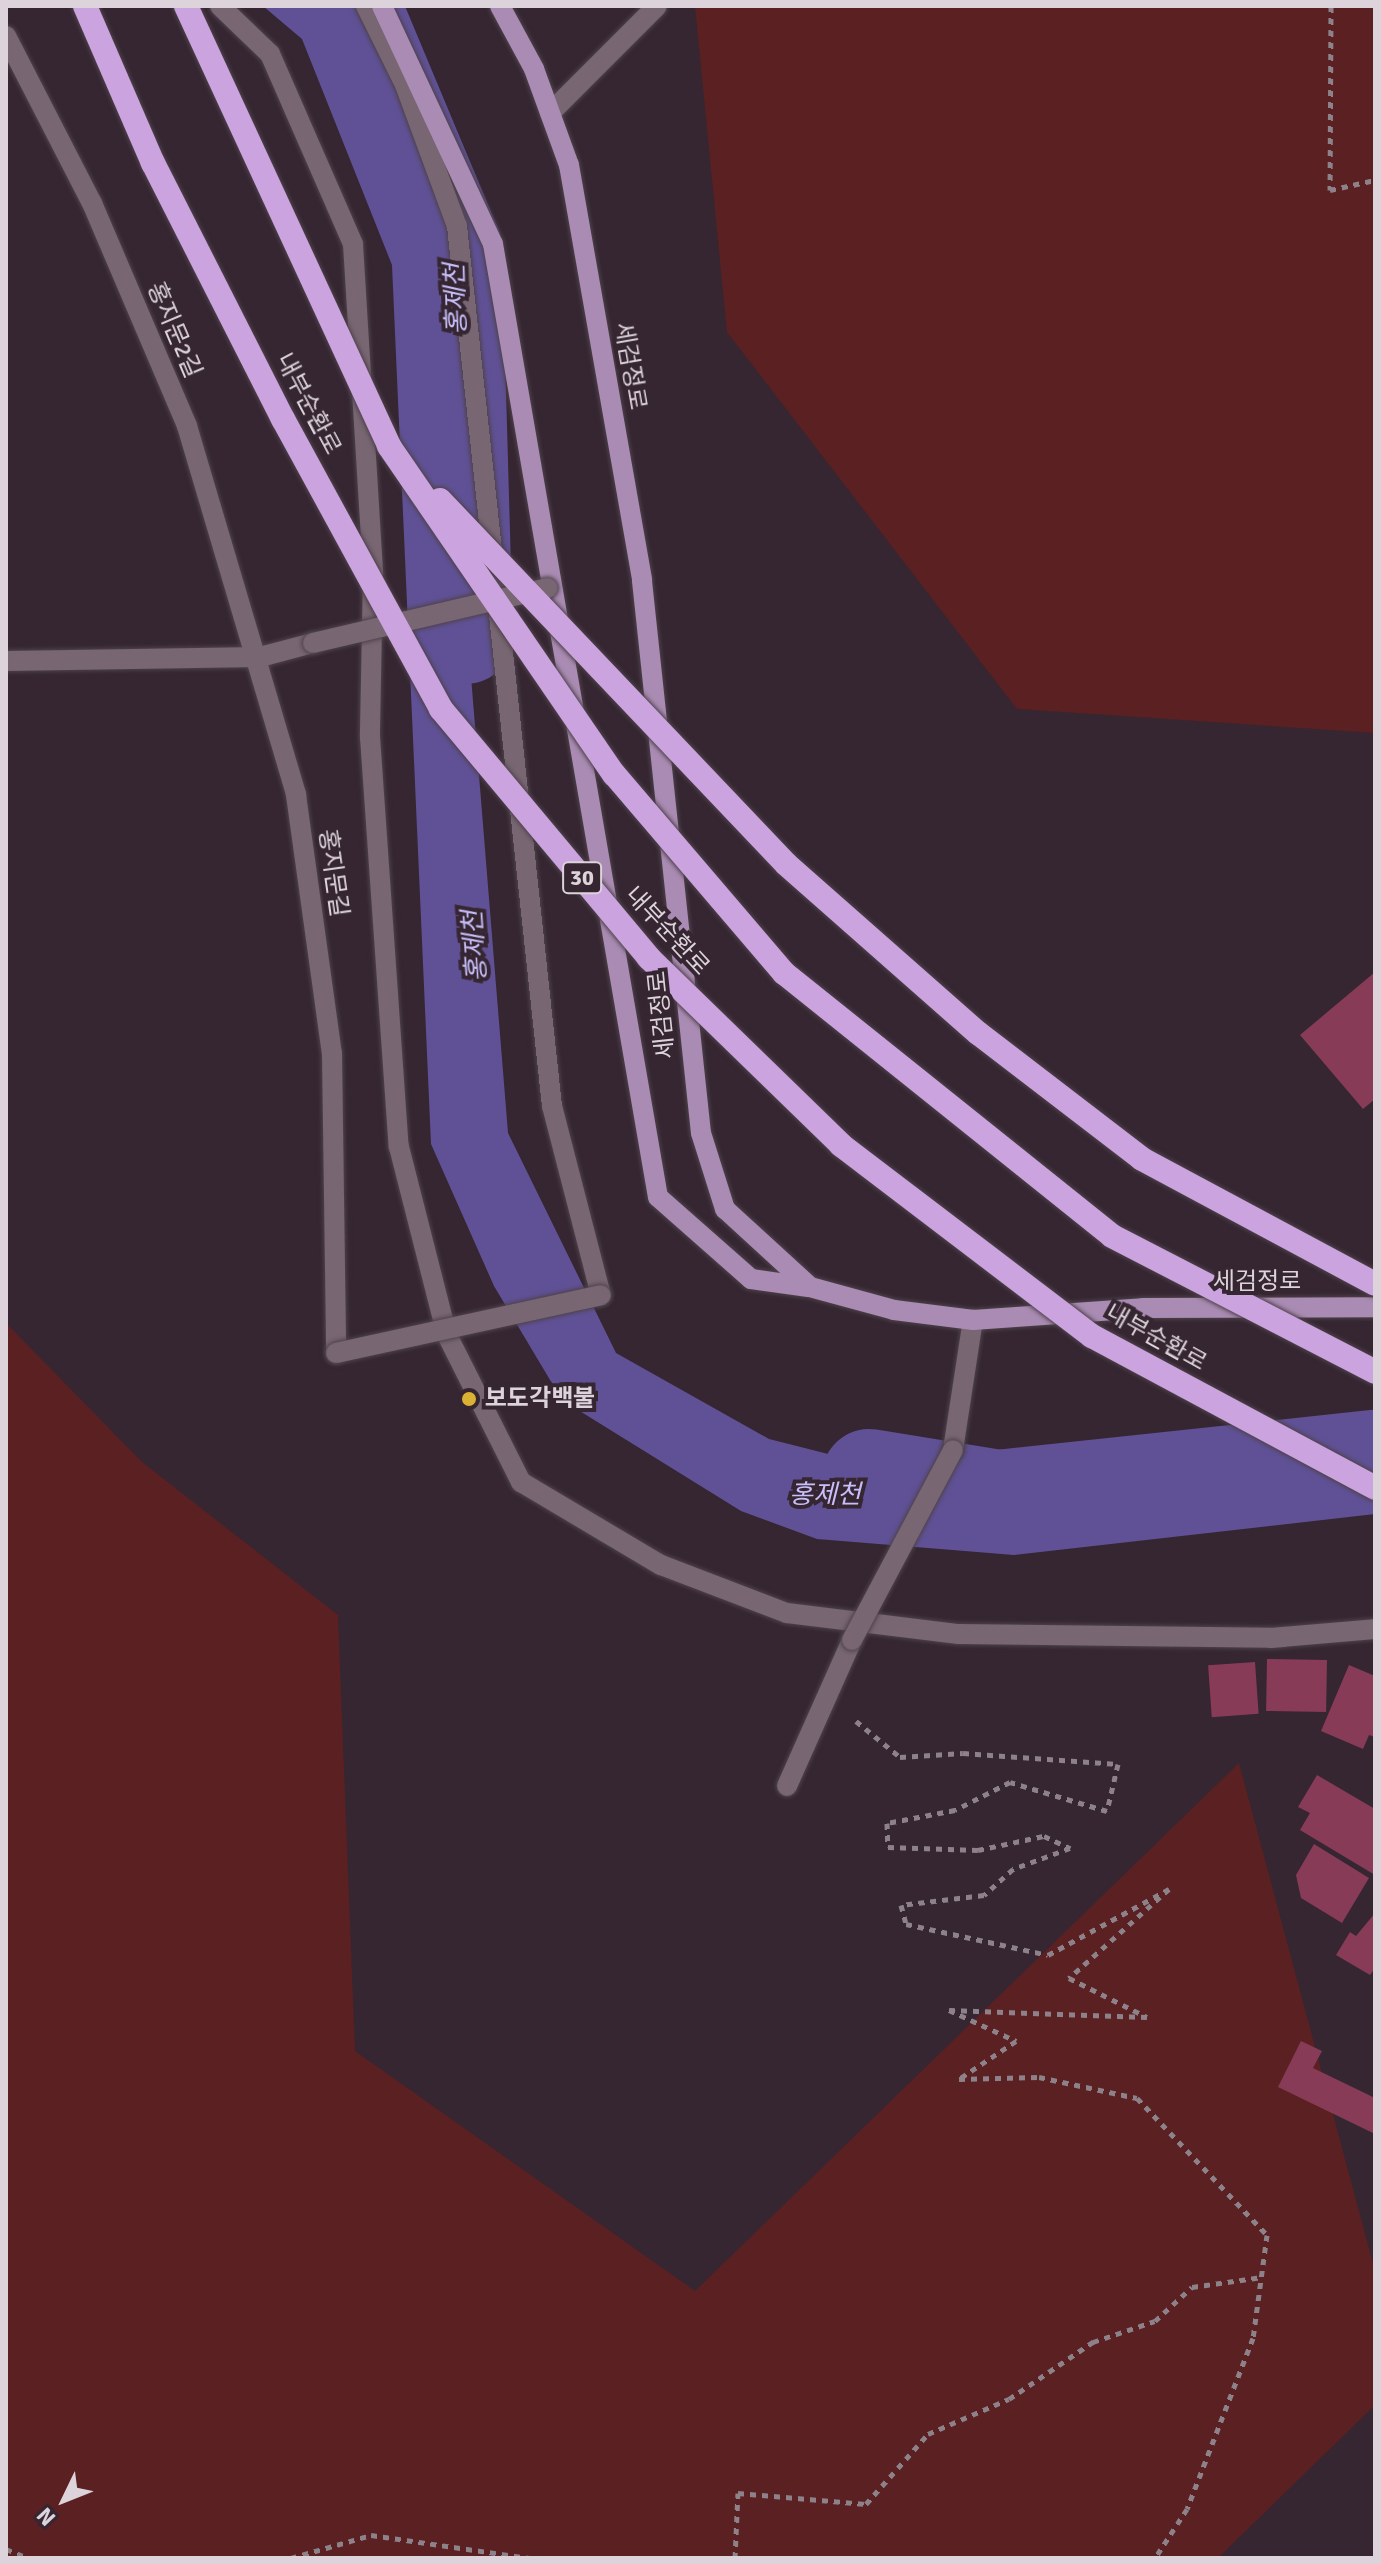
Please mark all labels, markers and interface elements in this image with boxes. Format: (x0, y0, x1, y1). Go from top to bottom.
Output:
water label: 홍제천 (440, 263, 474, 335)
street label: 홍지문2길 (141, 278, 207, 382)
street label: 세검정로 (608, 320, 652, 412)
street label: 내부순환로 (269, 349, 347, 459)
street label: 홍지문길 (313, 827, 353, 919)
road number: 30 (562, 860, 602, 896)
street label: 내부순환로 (619, 881, 715, 981)
water label: 홍제천 (458, 909, 494, 983)
street label: 세검정로 (643, 970, 681, 1060)
street label: 세검정로 (1213, 1268, 1301, 1296)
street label: 내부순환로 (1101, 1299, 1211, 1377)
place label: 보도각백불 (485, 1385, 595, 1413)
marker: 보도각백불 (460, 1390, 478, 1408)
water label: 홍제천 (789, 1480, 861, 1512)
north arrow (24, 2460, 104, 2540)
text: N (31, 2502, 61, 2532)

